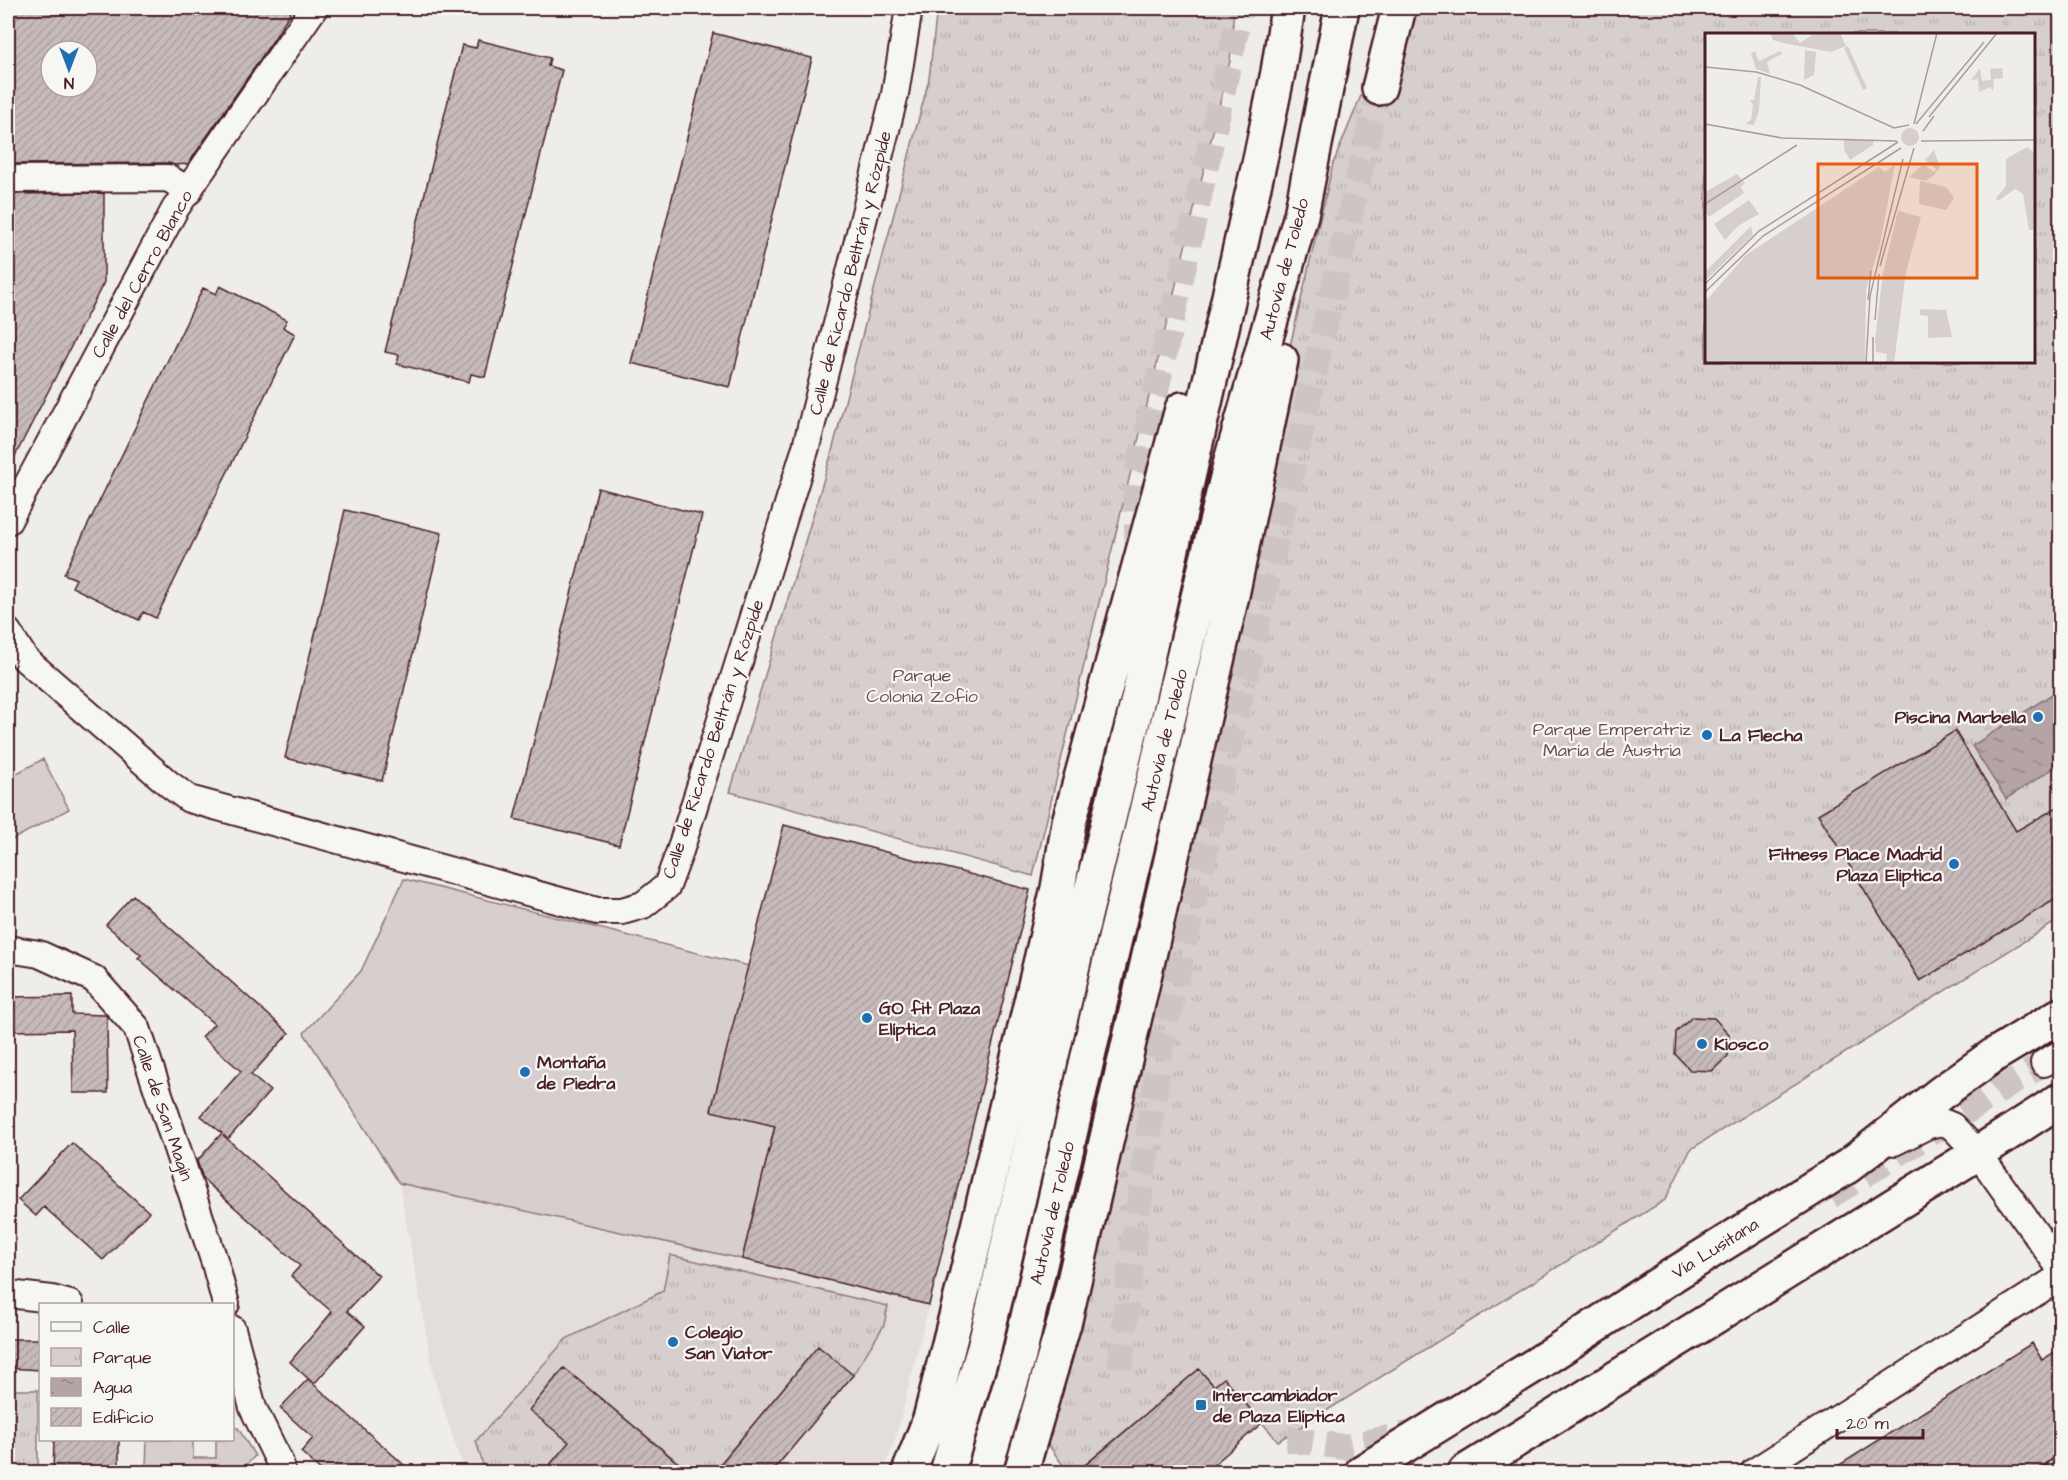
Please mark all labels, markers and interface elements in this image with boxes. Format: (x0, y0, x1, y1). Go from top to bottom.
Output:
inset map (1705, 33, 2035, 363)
north arrow (39, 39, 99, 99)
text: N (64, 72, 74, 94)
street label: Calle de Ricardo Beltrán y Rózpide (803, 128, 899, 418)
street label: Calle del Cerro Blanco (86, 186, 199, 363)
street label: Autovía de Toledo (1254, 195, 1315, 343)
street label: Calle de Ricardo Beltrán y Rózpide (656, 596, 771, 882)
park label: Parque Colonia Zofío (866, 663, 978, 709)
street label: Autovía de Toledo (1135, 666, 1194, 814)
place label: Piscina Marbella (1895, 705, 2027, 730)
marker: Piscina Marbella (2031, 710, 2045, 724)
park label: Parque Emperatriz María de Austria (1533, 717, 1691, 763)
place label: La Flecha (1719, 723, 1803, 748)
marker: La Flecha (1700, 728, 1714, 742)
place label: Fitness Place Madrid Plaza Eliptica (1769, 842, 1943, 888)
marker: Fitness Place Madrid Plaza Eliptica (1947, 857, 1961, 871)
place label: GO fit Plaza Elíptica (879, 996, 981, 1042)
marker: GO fit Plaza Elíptica (860, 1011, 874, 1025)
street label: Calle de San Magín (125, 1032, 199, 1185)
place label: Kiosco (1714, 1032, 1769, 1057)
marker: Kiosco (1695, 1037, 1709, 1051)
place label: Montaña de Piedra (536, 1050, 616, 1096)
marker: Montaña de Piedra (518, 1065, 532, 1079)
street label: Autovía de Toledo (1024, 1139, 1081, 1287)
street label: Vía Lusitana (1667, 1212, 1764, 1285)
legend (39, 1303, 234, 1441)
text: Calle (93, 1315, 131, 1340)
place label: Colegio San Viator (684, 1320, 773, 1366)
marker: Colegio San Viator (666, 1335, 680, 1349)
text: Parque (93, 1345, 152, 1370)
text: Agua (93, 1375, 132, 1401)
place label: Intercambiador de Plaza Elíptica (1212, 1383, 1346, 1429)
marker: Intercambiador de Plaza Elíptica (1194, 1398, 1208, 1412)
scale bar (1837, 1402, 1922, 1440)
text: Edificio (93, 1405, 153, 1430)
text: 20 m (1846, 1411, 1889, 1436)

